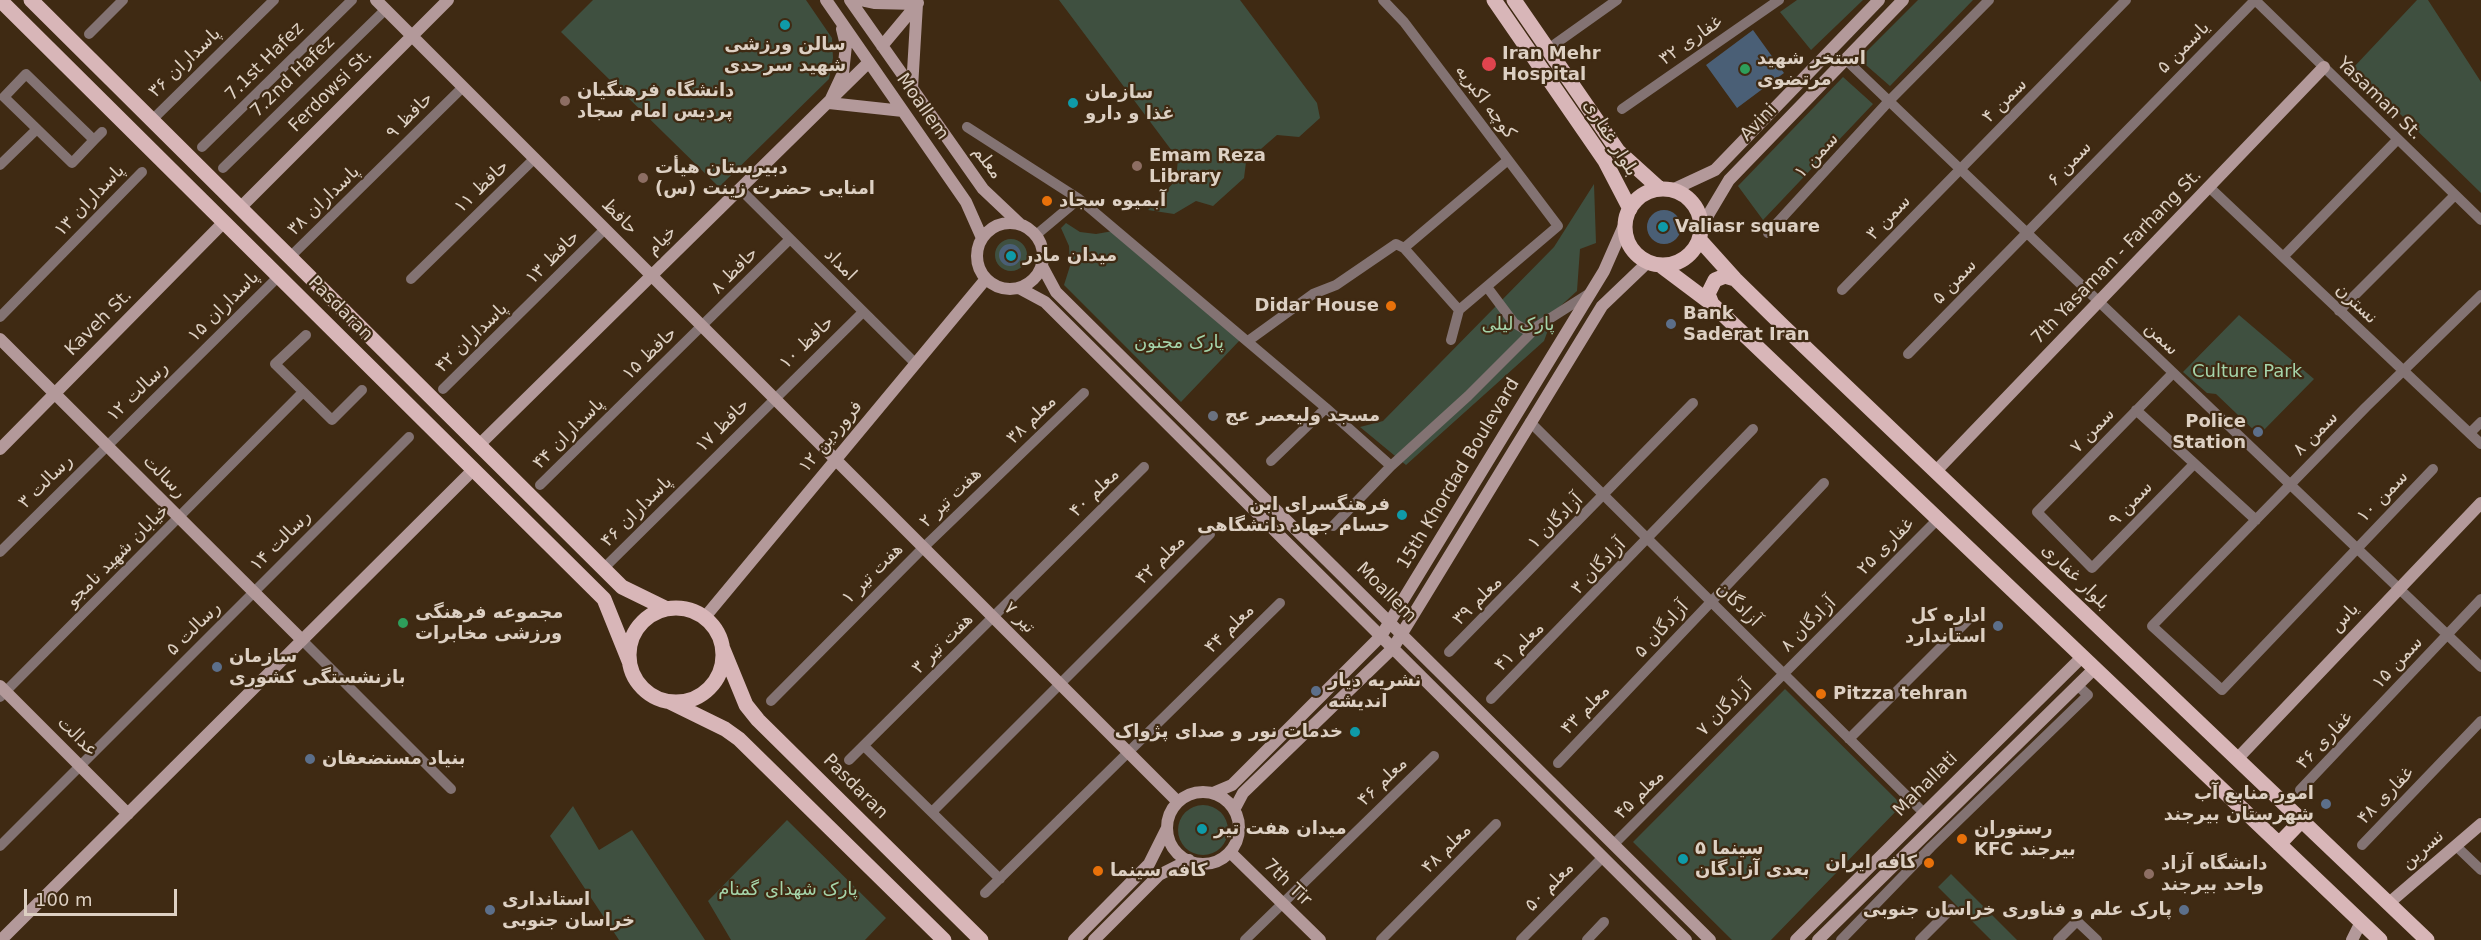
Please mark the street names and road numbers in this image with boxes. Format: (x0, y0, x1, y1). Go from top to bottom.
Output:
street label: غفاری ۳۲ (1655, 12, 1727, 70)
street label: یاسمن ۵ (2153, 17, 2215, 79)
street label: 7.1st Hafez (221, 18, 309, 106)
street label: پاسداران ۳۶ (144, 23, 226, 103)
street label: 7.2nd Hafez (246, 32, 340, 122)
street label: Ferdowsi St. (285, 45, 377, 137)
street label: Yasaman St. (2332, 53, 2426, 145)
street label: کوچه اکبریه (1450, 60, 1520, 144)
street label: Moallem (891, 70, 953, 144)
street label: سمن ۴ (1978, 74, 2032, 128)
street label: حافظ ۹ (382, 88, 438, 144)
street label: بلوار غفاری (1578, 96, 1642, 180)
street label: Avini (1736, 100, 1782, 146)
street label: سمن ۱ (1790, 129, 1844, 183)
street label: سمن ۶ (2043, 137, 2097, 191)
street label: معلم (967, 142, 1007, 184)
street label: حافظ ۱۱ (450, 156, 514, 218)
street label: پاسداران ۱۳ (50, 160, 130, 242)
street label: پاسداران ۳۸ (283, 161, 365, 241)
street label: 7th Yasaman - Farhang St. (2027, 165, 2207, 349)
street label: سمن ۳ (1862, 191, 1916, 245)
street label: حافظ (596, 194, 642, 240)
street label: خیام (643, 222, 681, 260)
street label: حافظ ۱۳ (522, 227, 584, 289)
street label: حافظ ۸ (707, 243, 763, 299)
street label: امداد (819, 244, 861, 286)
street label: سمن ۵ (1928, 255, 1982, 309)
street label: پاسداران ۱۵ (184, 267, 264, 347)
street label: Pasdaran (303, 272, 377, 346)
street label: نسترن (2330, 279, 2382, 329)
street label: Kaveh St. (61, 285, 137, 361)
street label: پاسداران ۴۲ (431, 298, 513, 378)
street label: حافظ ۱۰ (775, 312, 839, 374)
street label: سمن (2139, 318, 2183, 360)
street label: حافظ ۱۵ (618, 323, 682, 385)
street label: رسالت ۱۲ (103, 357, 173, 427)
street label: 15th Khordad Boulevard (1393, 375, 1525, 573)
street label: معلم ۳۸ (1002, 391, 1062, 449)
street label: پاسداران ۴۴ (529, 394, 609, 474)
street label: حافظ ۱۷ (692, 395, 754, 457)
street label: ۱۲ فروردین (795, 396, 867, 478)
street label: سمن ۷ (2066, 404, 2120, 458)
street label: سمن ۸ (2289, 407, 2343, 461)
street label: رسالت ۳ (14, 450, 78, 514)
street label: رسالت (138, 451, 190, 503)
street label: هفت تیر ۲ (916, 463, 986, 533)
street label: معلم ۴۰ (1065, 464, 1125, 522)
street label: سمن ۱۰ (2353, 466, 2413, 528)
street label: پاسداران ۴۶ (597, 472, 677, 552)
street label: سمن ۹ (2104, 477, 2158, 531)
street label: آزادگان ۱ (1524, 490, 1588, 554)
street label: خیابان شهید نامجو (62, 500, 174, 612)
street label: رسالت ۱۴ (246, 506, 316, 576)
street label: غفاری ۲۵ (1853, 514, 1919, 580)
street label: معلم ۴۲ (1132, 531, 1190, 589)
street label: آزادگان ۳ (1567, 535, 1631, 599)
street label: هفت تیر ۱ (838, 539, 908, 609)
street label: بلوار غفاری (2036, 539, 2114, 615)
street label: Moallem (1351, 558, 1421, 628)
street label: معلم ۳۹ (1449, 572, 1507, 630)
street label: آزادگان (1711, 578, 1765, 632)
street label: آزادگان ۸ (1777, 593, 1841, 657)
street label: رسالت ۵ (162, 597, 226, 661)
street label: آزادگان ۵ (1630, 597, 1694, 663)
street label: ۷ تیر (999, 598, 1039, 638)
street label: یاس (2326, 599, 2364, 637)
street label: معلم ۴۴ (1201, 600, 1259, 658)
street label: هفت تیر ۳ (908, 609, 978, 679)
street label: معلم ۴۱ (1491, 618, 1549, 676)
street label: سمن ۱۵ (2368, 632, 2428, 694)
street label: آزادگان ۷ (1693, 677, 1757, 741)
street label: معلم ۴۳ (1557, 680, 1615, 740)
street label: غفاری ۴۶ (2292, 708, 2358, 774)
street label: عدالت (52, 712, 102, 762)
street label: Mahallati (1889, 748, 1963, 822)
street label: Pasdaran (818, 750, 892, 824)
street label: معلم ۴۶ (1353, 753, 1413, 811)
street label: غفاری ۴۸ (2353, 763, 2419, 829)
street label: معلم ۴۵ (1611, 766, 1669, 824)
street label: معلم ۴۸ (1418, 820, 1476, 878)
street label: نسرین (2397, 826, 2449, 874)
street label: 7th Tir (1258, 855, 1316, 911)
street label: معلم ۵۰ (1521, 857, 1579, 917)

